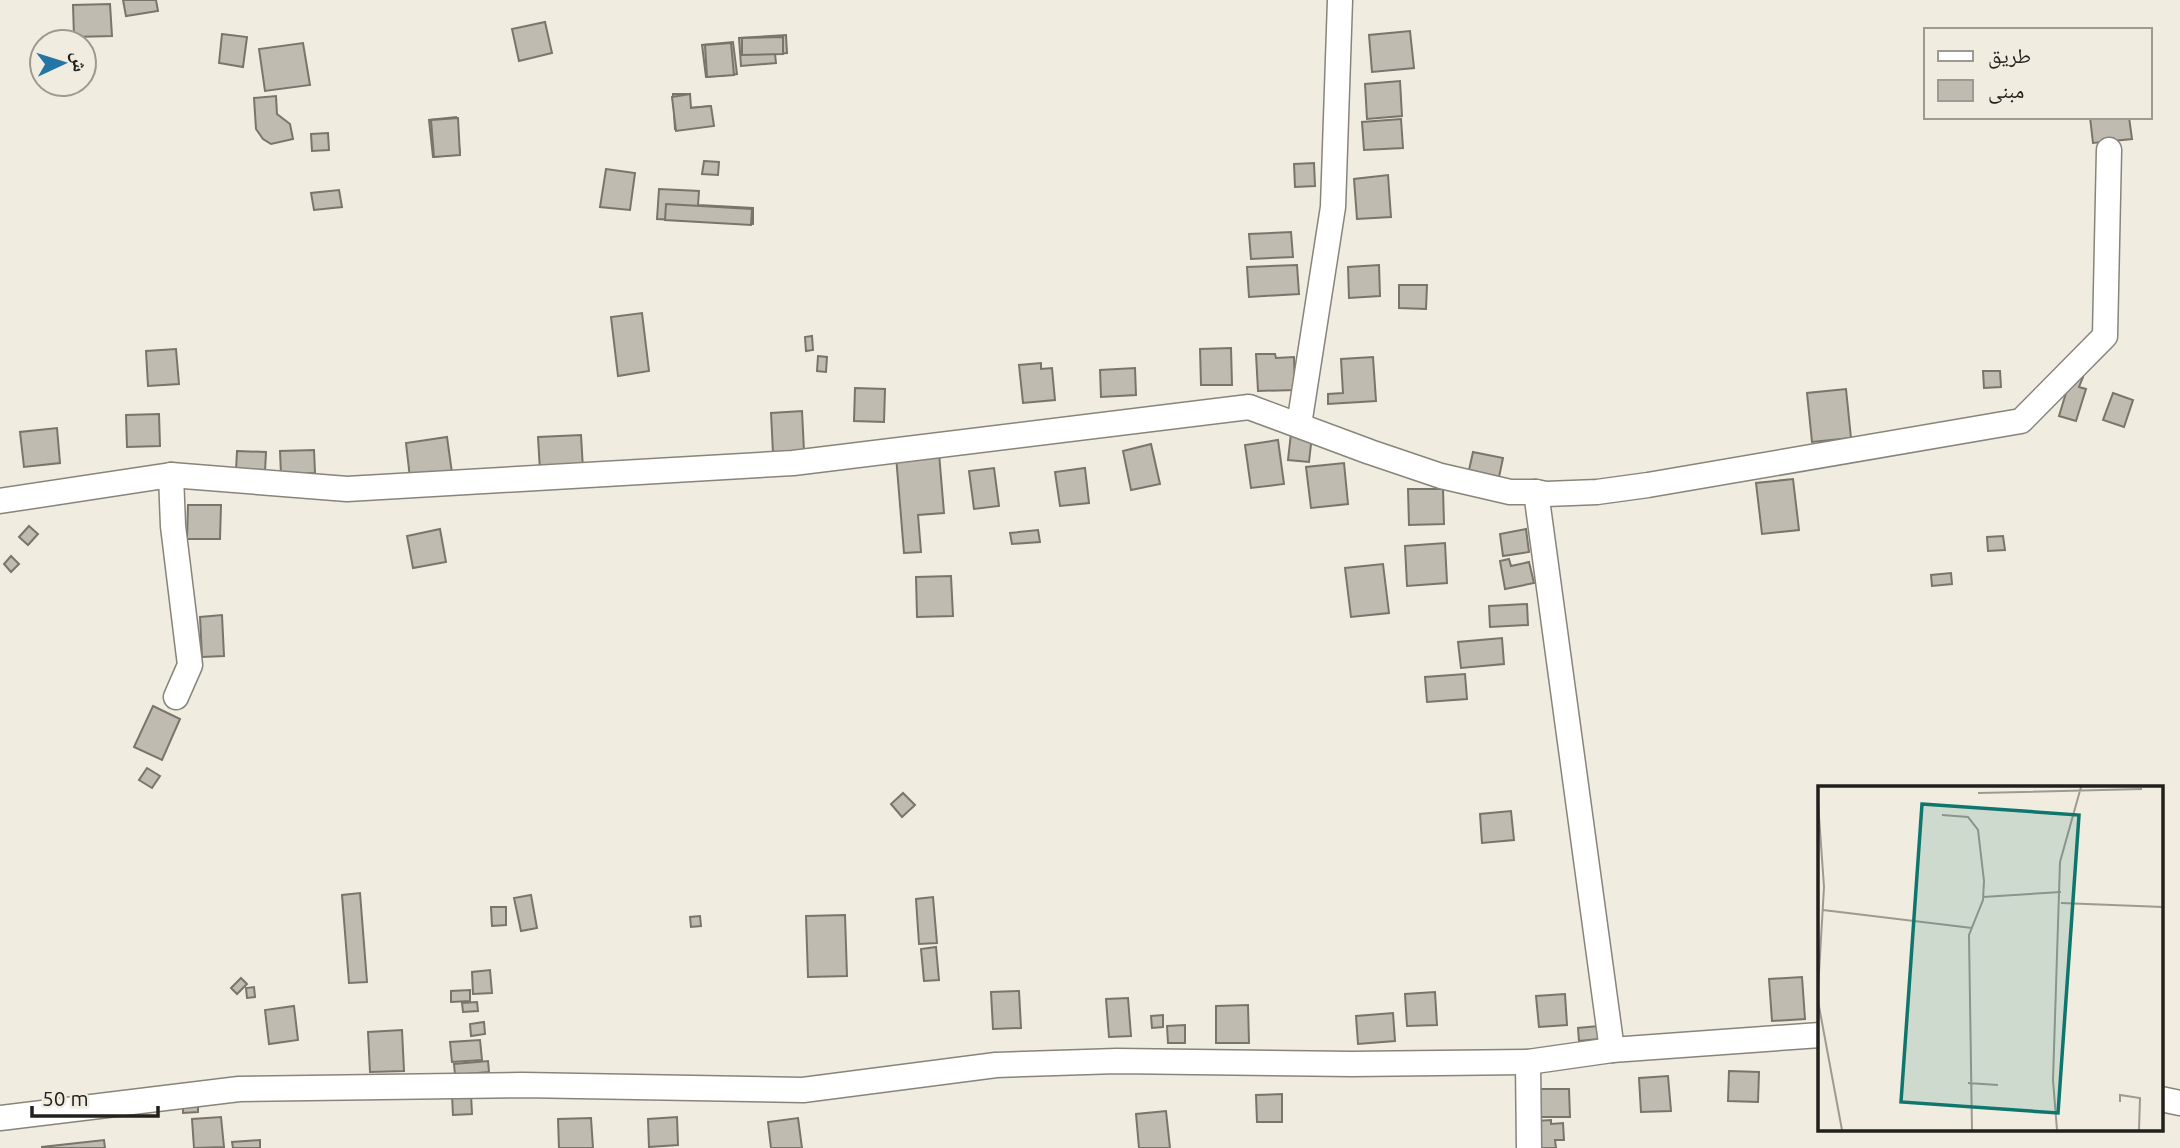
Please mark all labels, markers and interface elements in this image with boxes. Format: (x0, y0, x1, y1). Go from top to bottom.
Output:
north arrow (28, 28, 98, 98)
legend (1924, 28, 2152, 119)
text: طريق (1988, 43, 2031, 69)
text: ش (67, 51, 92, 73)
text: مبنى (1988, 78, 2024, 104)
inset map (1818, 786, 2162, 1130)
scale bar (32, 1074, 158, 1118)
text: 50 m (42, 1086, 89, 1110)

